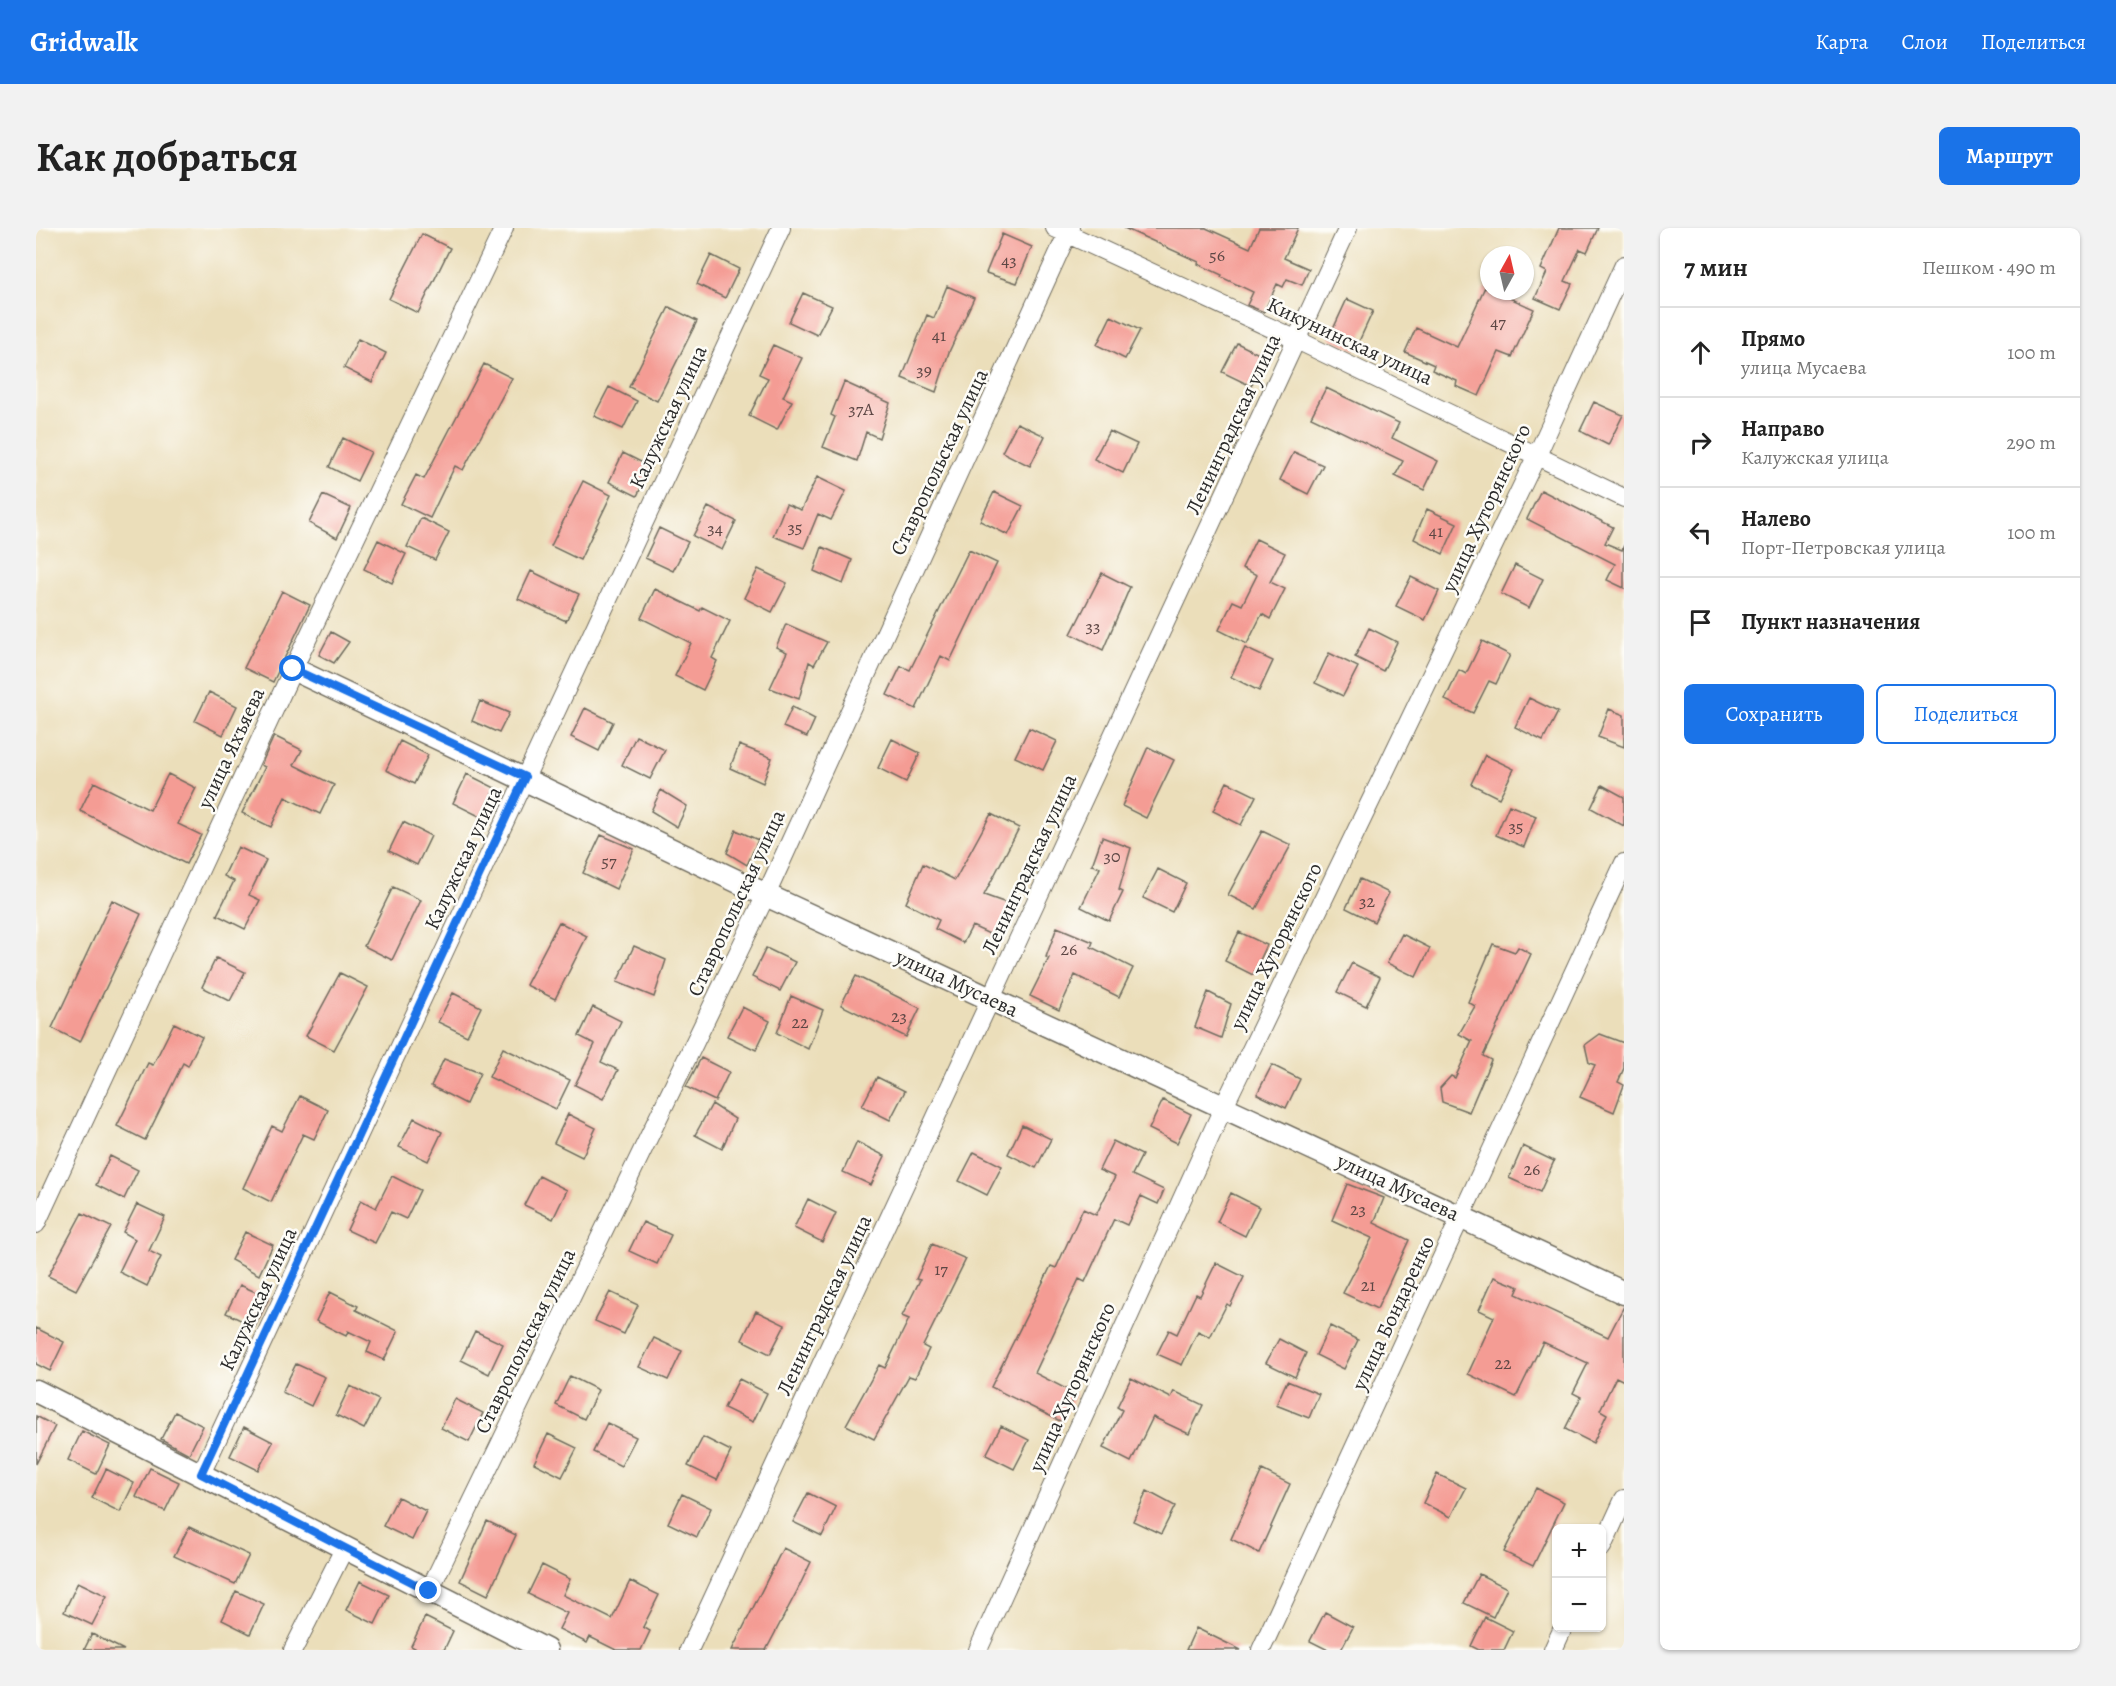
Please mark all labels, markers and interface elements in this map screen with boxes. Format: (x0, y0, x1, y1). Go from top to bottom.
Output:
text: Gridwalk (30, 23, 138, 61)
text: Карта (1815, 28, 1868, 56)
text: Слои (1901, 28, 1948, 56)
text: Поделиться (1981, 28, 2086, 56)
button: Маршрут (1939, 127, 2080, 185)
text: Как добраться (36, 128, 298, 185)
house number: 56 (1209, 243, 1225, 267)
north arrow (1480, 246, 1534, 300)
house number: 43 (1001, 248, 1017, 272)
text: 7 мин (1684, 250, 1748, 285)
text: Пешком · 490 m (1922, 254, 2056, 281)
street label: Кикунинская улица (1262, 290, 1438, 392)
house number: 47 (1490, 310, 1506, 334)
house number: 41 (932, 323, 946, 347)
text: Прямо (1741, 324, 1805, 354)
street label: Ленинградская улица (1179, 329, 1287, 519)
icon: ahead (1684, 336, 1717, 369)
text: 100 m (2007, 339, 2056, 366)
street label: Калужская улица (622, 340, 714, 493)
text: улица Мусаева (1741, 354, 1867, 381)
house number: 39 (916, 358, 932, 382)
street label: Ставропольская улица (883, 364, 995, 560)
house number: 37А (848, 397, 874, 421)
text: Направо (1741, 414, 1824, 444)
street label: улица Хуторянского (1434, 419, 1537, 598)
icon: right (1684, 426, 1717, 459)
text: 290 m (2006, 429, 2056, 456)
text: Калужская улица (1741, 444, 1889, 471)
text: Налево (1741, 504, 1811, 534)
house number: 35 (787, 515, 803, 539)
house number: 34 (707, 516, 723, 540)
icon: left (1684, 516, 1717, 549)
house number: 41 (1429, 519, 1443, 543)
text: 100 m (2007, 519, 2056, 546)
text: Порт-Петровская улица (1741, 534, 1946, 561)
icon: arrive (1684, 606, 1717, 639)
text: Пункт назначения (1741, 607, 1920, 637)
house number: 33 (1086, 614, 1100, 638)
route start (279, 655, 305, 681)
street label: улица Яхъяева (190, 683, 271, 814)
button: Сохранить (1684, 684, 1864, 744)
button: Поделиться (1876, 684, 2056, 744)
street label: Ленинградская улица (975, 769, 1083, 959)
street label: Калужская улица (417, 781, 509, 934)
street label: Ставропольская улица (680, 805, 792, 1001)
house number: 35 (1508, 814, 1524, 838)
house number: 30 (1103, 844, 1121, 868)
house number: 57 (601, 849, 617, 873)
street label: улица Хуторянского (1223, 858, 1329, 1035)
house number: 32 (1359, 889, 1375, 913)
house number: 26 (1061, 937, 1077, 961)
street label: улица Мусаева (890, 942, 1023, 1024)
house number: 23 (891, 1004, 907, 1028)
house number: 22 (791, 1010, 809, 1034)
street label: улица Мусаева (1331, 1146, 1464, 1228)
house number: 26 (1524, 1157, 1540, 1181)
house number: 23 (1350, 1197, 1366, 1221)
street label: Ленинградская улица (770, 1210, 878, 1400)
street label: Калужская улица (212, 1222, 304, 1375)
street label: улица Бондаренко (1345, 1231, 1441, 1396)
street label: Ставропольская улица (468, 1243, 582, 1438)
house number: 17 (934, 1257, 948, 1281)
house number: 21 (1361, 1273, 1375, 1297)
street label: улица Хуторянского (1022, 1298, 1122, 1477)
house number: 22 (1494, 1351, 1512, 1375)
map controls (1552, 1524, 1606, 1632)
button: + (1552, 1524, 1606, 1578)
route end (415, 1577, 441, 1603)
button: − (1552, 1578, 1606, 1632)

